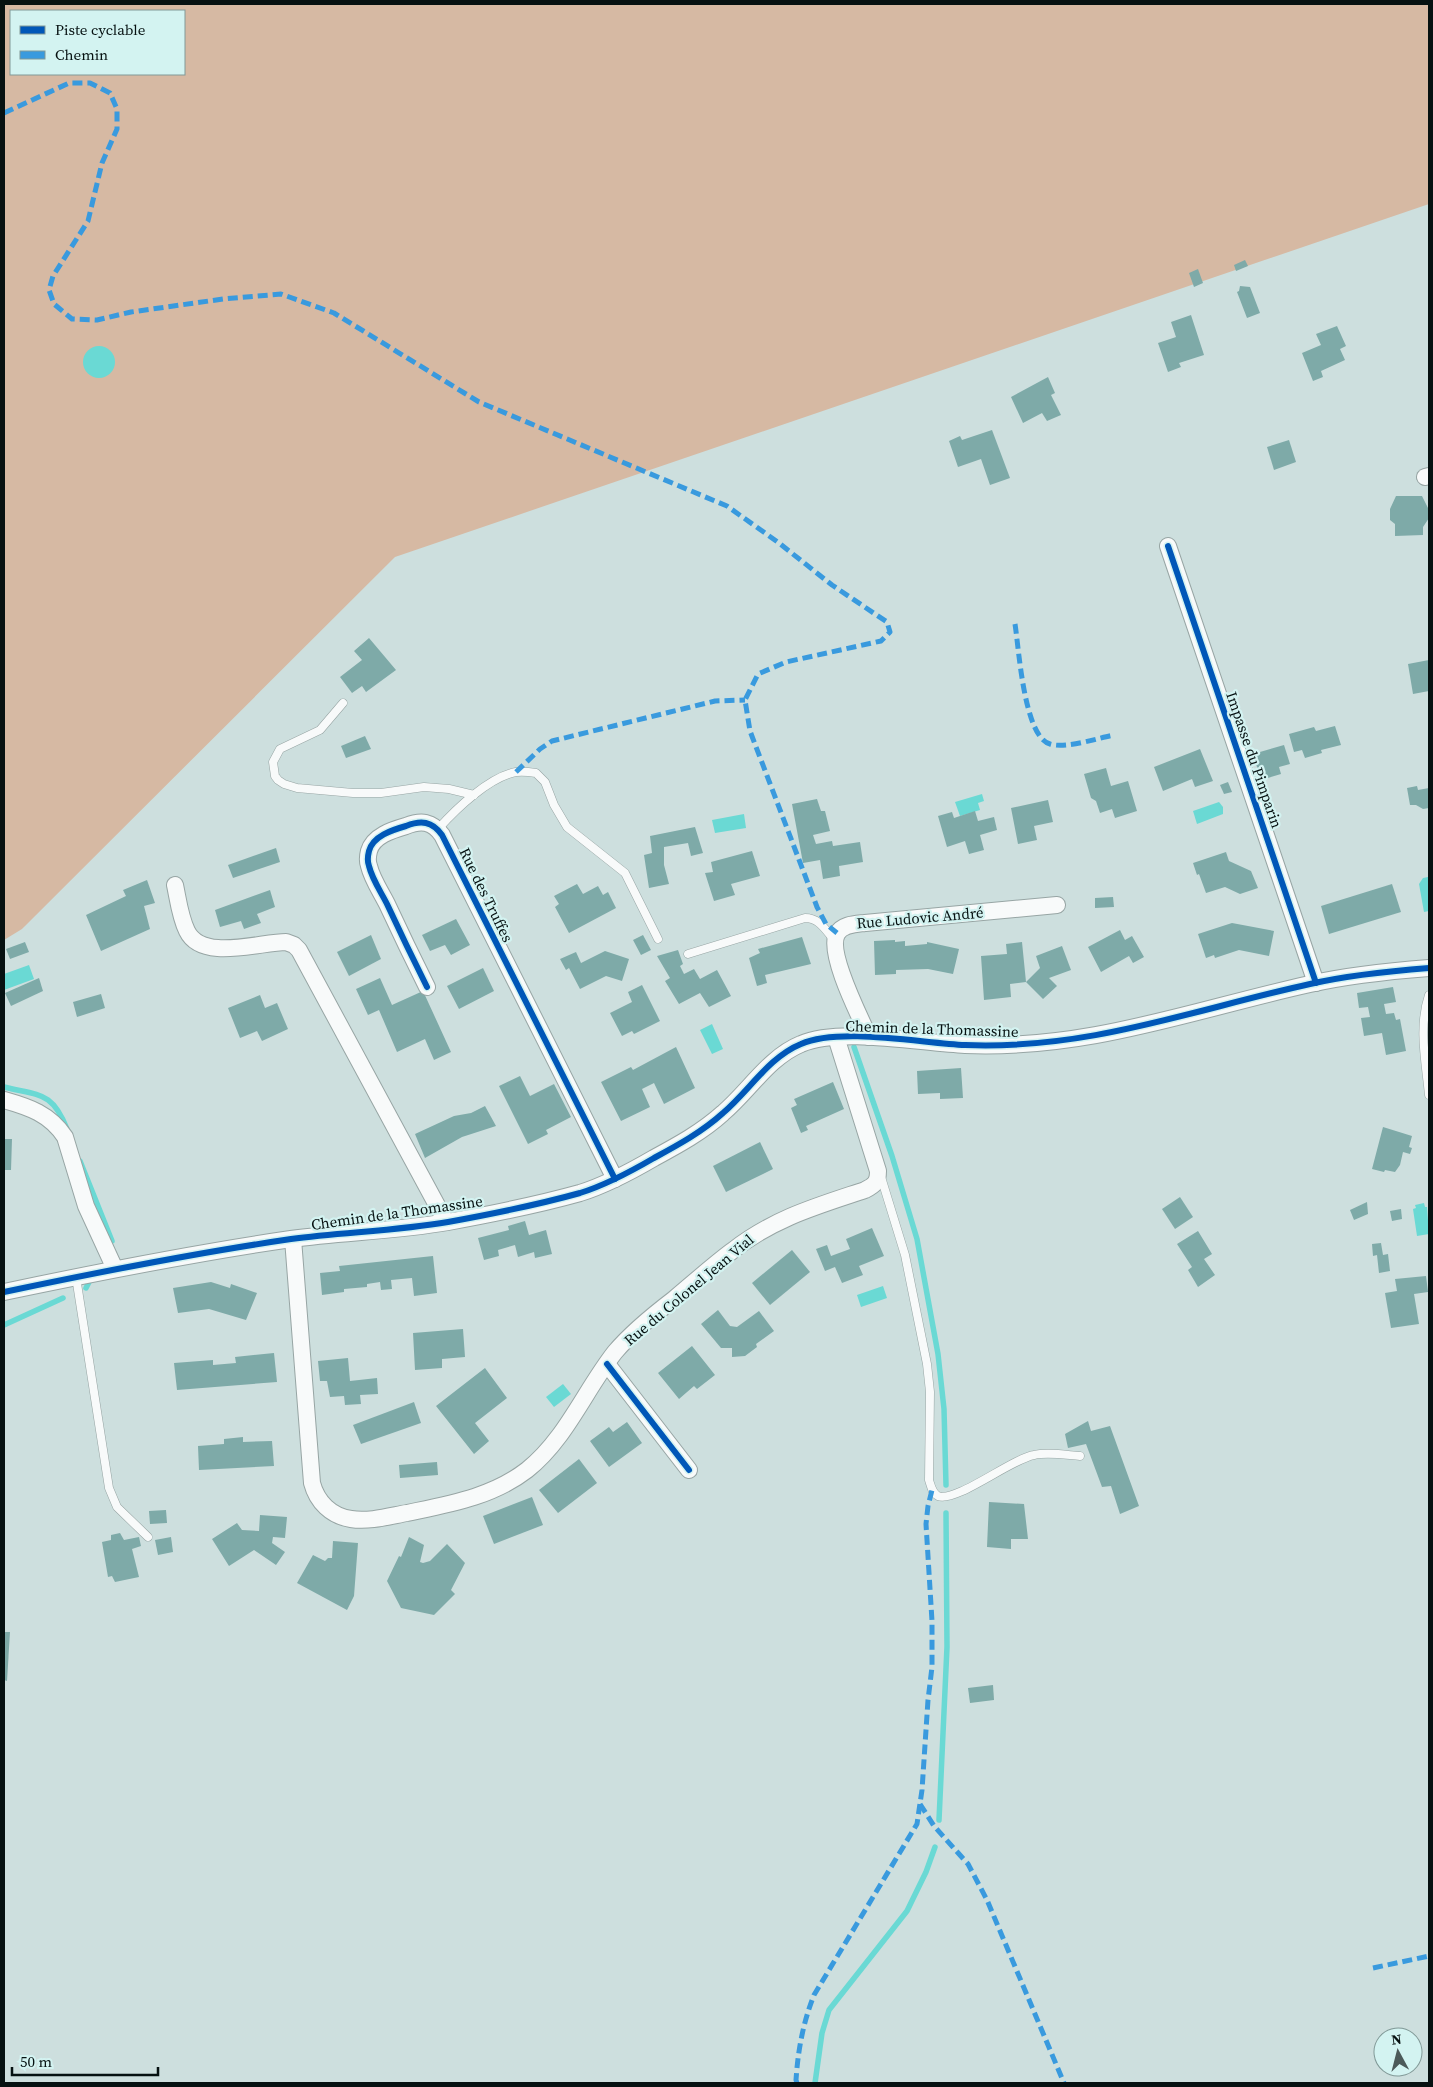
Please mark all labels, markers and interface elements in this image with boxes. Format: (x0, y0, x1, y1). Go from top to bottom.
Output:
legend (10, 10, 185, 75)
text: Piste cyclable (55, 19, 146, 40)
text: Chemin (55, 44, 108, 65)
street label: Impasse du Pimparin (1221, 689, 1288, 831)
street label: Rue des Truffes (454, 844, 518, 946)
street label: Rue Ludovic André (856, 901, 985, 934)
street label: Chemin de la Thomassine (845, 1015, 1019, 1042)
street label: Chemin de la Thomassine (310, 1190, 484, 1235)
street label: Rue du Colonel Jean Vial (619, 1229, 758, 1350)
north arrow (1373, 2027, 1423, 2077)
text: N (1390, 2029, 1403, 2050)
scale bar (12, 2044, 159, 2076)
text: 50 m (20, 2051, 52, 2072)

